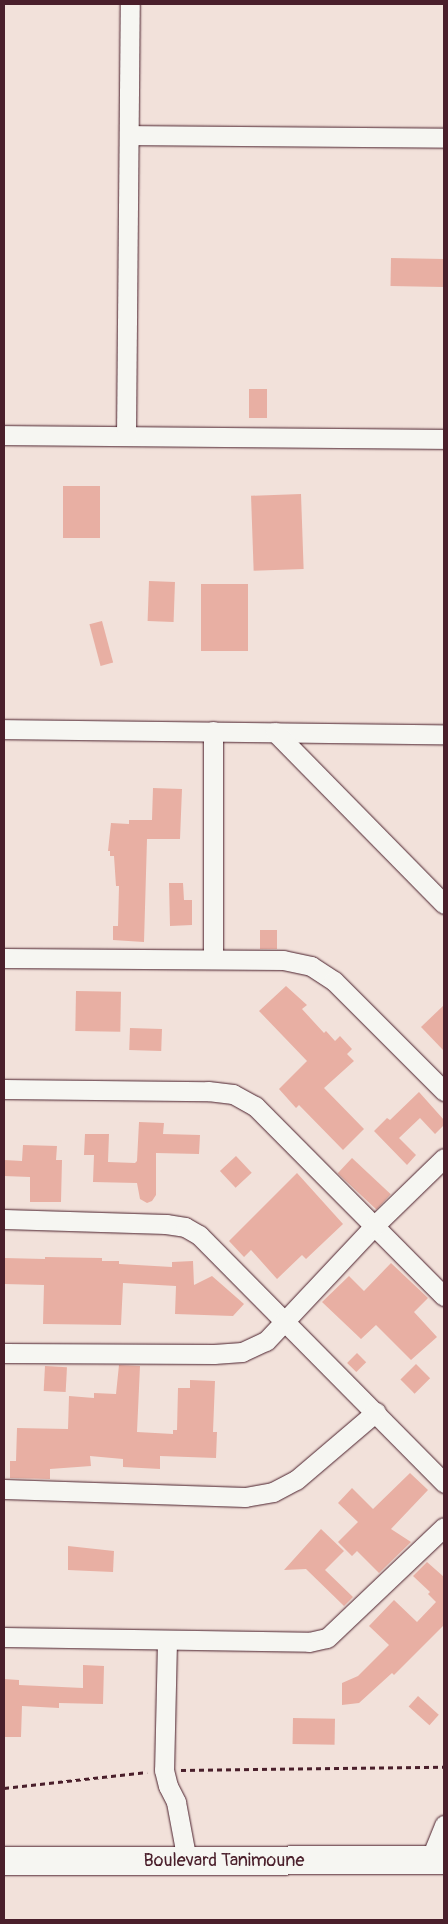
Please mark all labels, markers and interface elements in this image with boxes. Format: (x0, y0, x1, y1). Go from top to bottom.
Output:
street label: Boulevard Tanimoune (144, 1850, 304, 1872)

